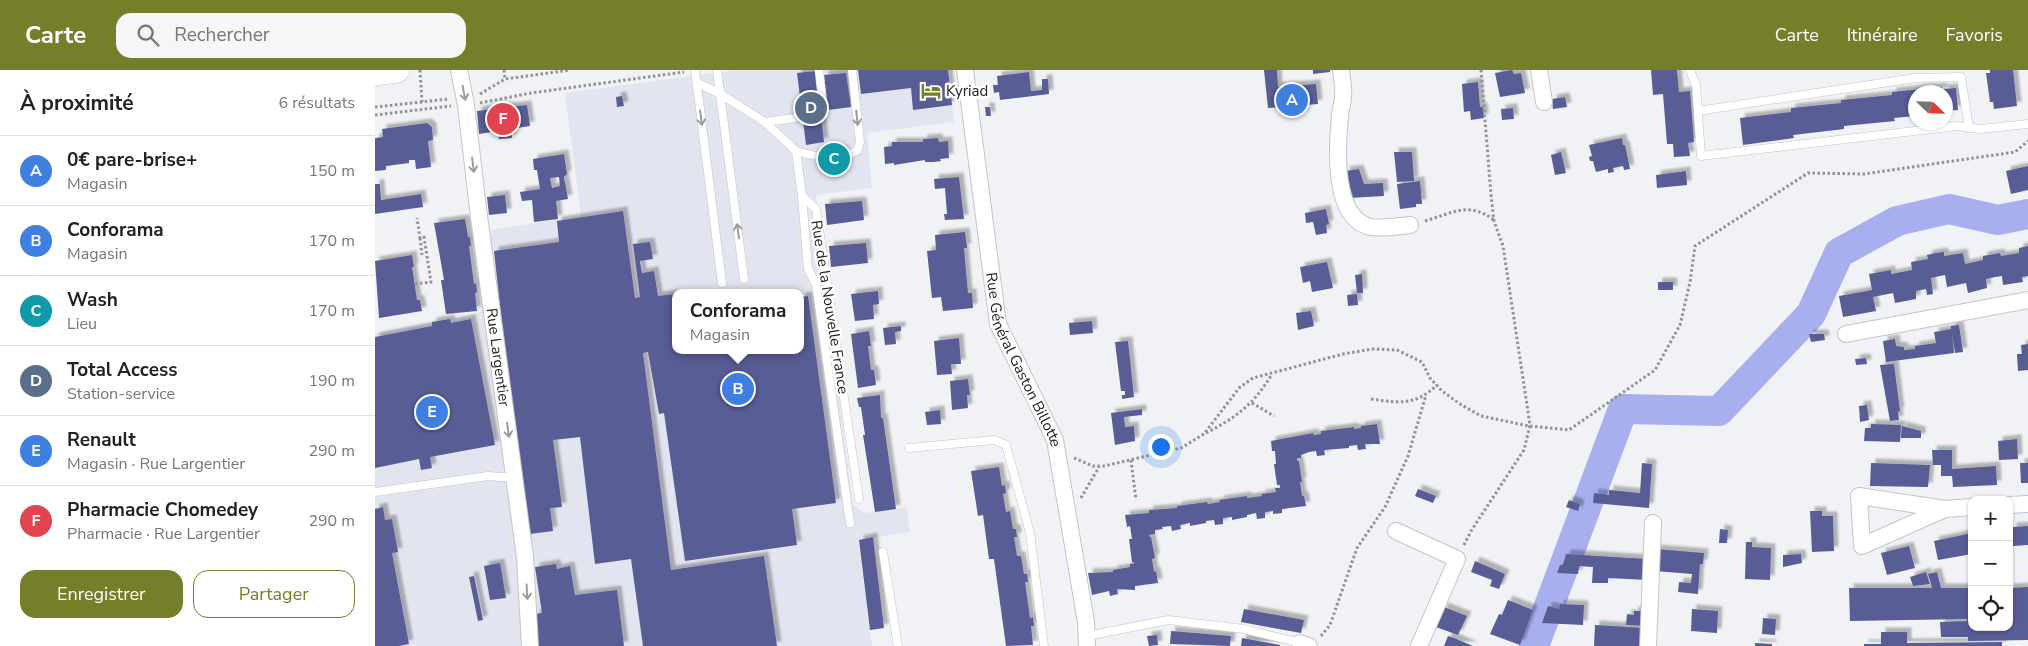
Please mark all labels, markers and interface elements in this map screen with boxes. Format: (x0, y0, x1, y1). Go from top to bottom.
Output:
search box (116, 13, 466, 58)
text: Carte (25, 19, 86, 51)
icon: search (134, 21, 162, 49)
text: Rechercher (174, 22, 270, 48)
text: Carte (1775, 23, 1819, 47)
text: Itinéraire (1847, 23, 1918, 47)
text: Favoris (1946, 23, 2003, 47)
hotel icon: Kyriad (920, 80, 942, 102)
place label: Kyriad (946, 81, 988, 101)
pin: A (1276, 81, 1308, 119)
one-way arrow (460, 85, 469, 101)
north arrow (1908, 85, 1953, 130)
text: À proximité (20, 89, 134, 117)
pin: D (795, 89, 827, 127)
text: 6 résultats (279, 92, 355, 114)
pin: F (487, 100, 519, 138)
one-way arrow (696, 110, 706, 126)
one-way arrow (852, 110, 862, 126)
pin: C (818, 140, 850, 178)
text: 0€ pare-brise+ (67, 147, 197, 173)
one-way arrow (468, 157, 478, 173)
text: A (30, 160, 42, 182)
text: 150 m (308, 160, 355, 182)
text: Magasin (67, 173, 128, 195)
text: Conforama (67, 217, 164, 243)
street label: Rue de la Nouvelle France (806, 219, 854, 395)
one-way arrow (732, 223, 742, 239)
text: B (30, 230, 42, 252)
text: 170 m (308, 230, 355, 252)
text: Magasin (67, 243, 128, 265)
street label: Rue Général Gaston Billotte (981, 271, 1066, 448)
text: Wash (67, 287, 118, 313)
popup (672, 289, 804, 354)
text: Conforama (690, 298, 786, 324)
text: C (31, 300, 41, 322)
text: 170 m (308, 300, 355, 322)
street label: Rue Largentier (481, 307, 515, 408)
text: Lieu (67, 313, 97, 335)
text: Magasin (690, 324, 750, 346)
text: Total Access (67, 357, 178, 383)
text: D (30, 370, 42, 392)
text: 190 m (308, 370, 355, 392)
pin: B (722, 370, 754, 408)
text: Station-service (67, 383, 175, 405)
pin: E (416, 393, 448, 431)
one-way arrow (503, 422, 513, 438)
text: Renault (67, 427, 136, 453)
your location (1148, 434, 1174, 460)
text: E (31, 440, 41, 462)
text: 290 m (308, 440, 355, 462)
text: Magasin · Rue Largentier (67, 453, 245, 475)
map controls (1968, 496, 2013, 631)
button: + (1968, 496, 2013, 541)
text: Pharmacie Chomedey (67, 497, 258, 523)
text: F (32, 510, 41, 532)
text: 290 m (308, 510, 355, 532)
text: Pharmacie · Rue Largentier (67, 523, 260, 545)
button: − (1968, 541, 2013, 586)
button: Enregistrer (20, 570, 183, 618)
button: Partager (193, 570, 355, 618)
one-way arrow (522, 583, 531, 599)
button: locate (1968, 586, 2013, 631)

